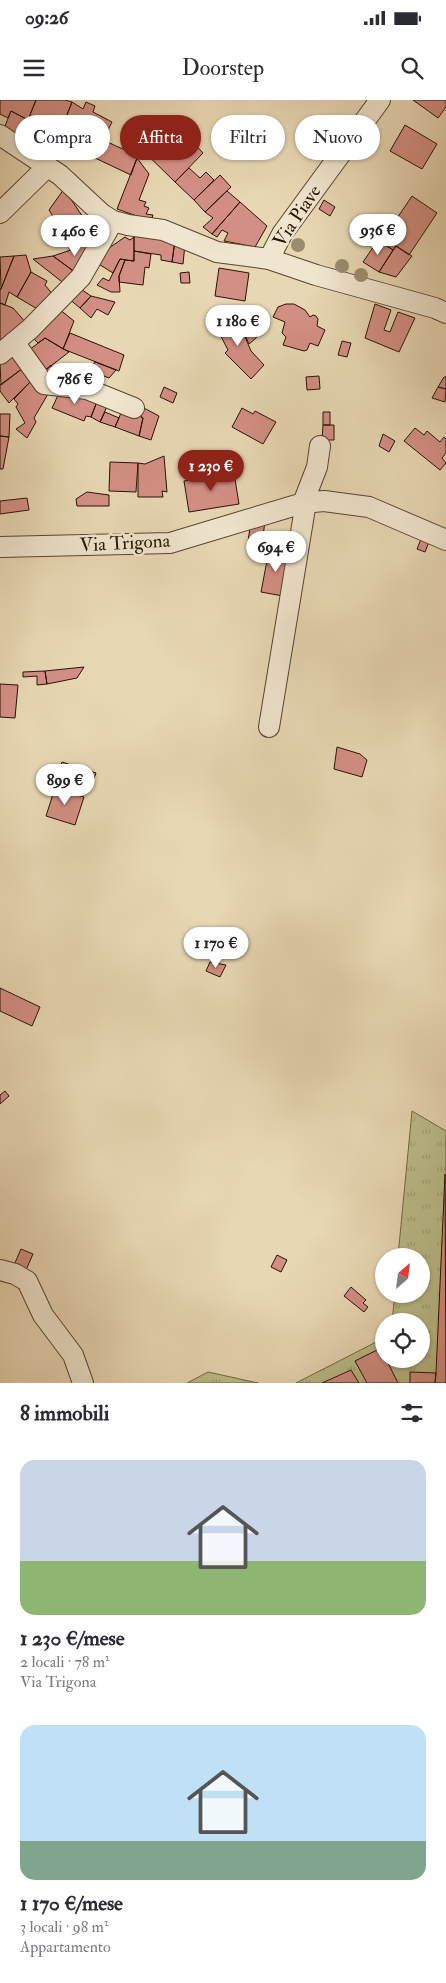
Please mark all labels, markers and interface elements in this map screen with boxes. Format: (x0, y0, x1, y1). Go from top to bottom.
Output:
text: 09:26 (25, 6, 68, 30)
icon: menu (20, 54, 48, 82)
text: Doorstep (182, 54, 264, 82)
icon: search (398, 54, 426, 82)
chip: Compra (15, 115, 110, 160)
chip: Affitta (120, 115, 201, 160)
chip: Filtri (211, 115, 285, 160)
chip: Nuovo (295, 115, 380, 160)
street label: Via Piave (268, 180, 326, 252)
pin: 1 460 € (29, 214, 121, 257)
pin: 936 € (343, 214, 413, 256)
text: 936 € (360, 220, 396, 240)
text: 1 460 € (52, 221, 98, 241)
pin: 1 180 € (192, 304, 284, 347)
text: 1 180 € (216, 311, 260, 331)
pin: 786 € (40, 362, 110, 405)
text: 786 € (57, 369, 93, 389)
pin: 1 230 € (165, 450, 257, 492)
text: 1 230 € (189, 456, 233, 476)
street label: Via Trigona (79, 529, 171, 557)
pin: 694 € (241, 530, 311, 573)
text: 694 € (257, 537, 295, 557)
pin: 899 € (30, 764, 100, 806)
text: 899 € (47, 770, 83, 790)
pin: 1 170 € (170, 926, 262, 969)
text: 1 170 € (194, 933, 238, 953)
north arrow (375, 1248, 430, 1302)
map controls (375, 1248, 430, 1368)
button: locate (375, 1313, 430, 1368)
icon: filters (398, 1399, 426, 1427)
text: 8 immobili (20, 1400, 109, 1427)
icon: home (178, 1492, 268, 1582)
text: 1 230 €/mese (20, 1625, 125, 1652)
text: 2 locali · 78 m² (20, 1652, 110, 1672)
text: Via Trigona (20, 1672, 96, 1692)
icon: home (178, 1757, 268, 1847)
text: 1 170 €/mese (20, 1890, 123, 1917)
text: 3 locali · 98 m² (20, 1917, 109, 1937)
text: Appartamento (20, 1937, 111, 1957)

